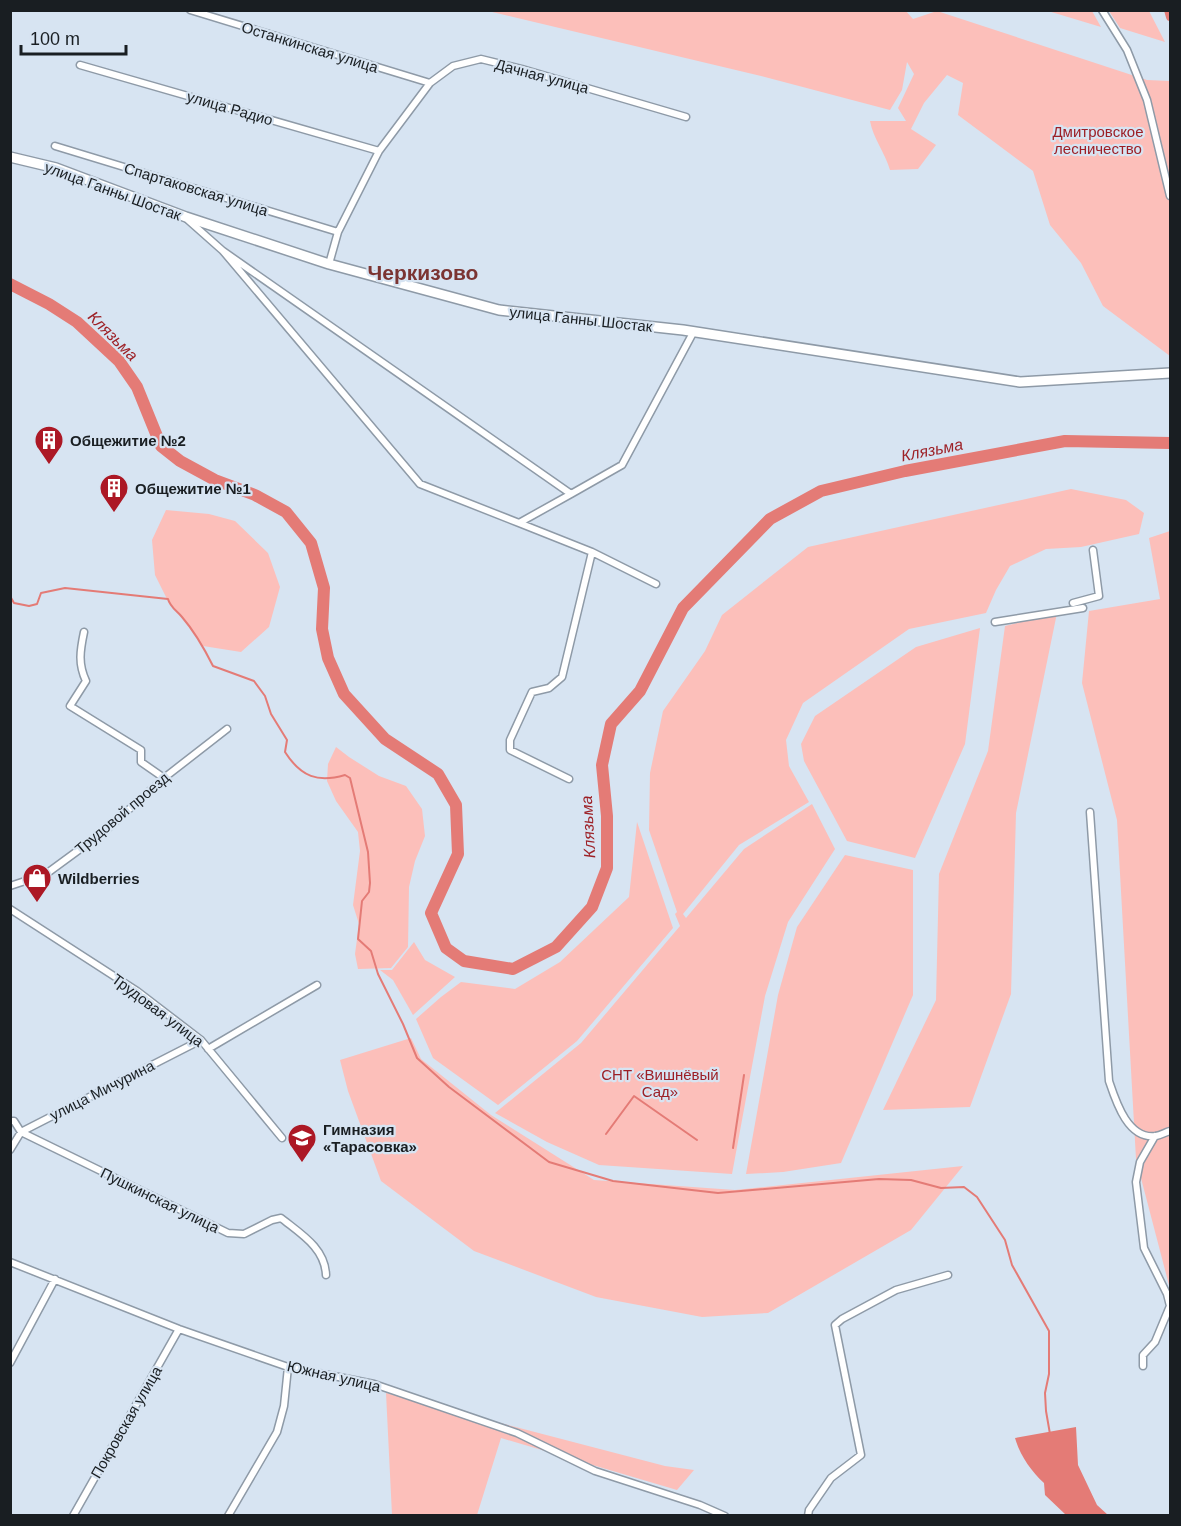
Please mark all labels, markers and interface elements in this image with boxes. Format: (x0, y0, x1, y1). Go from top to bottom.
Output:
scale bar (21, 18, 126, 56)
street label: Останкинская улица (240, 18, 381, 76)
text: 100 m (30, 29, 80, 49)
street label: Дачная улица (493, 55, 591, 97)
street label: улица Радио (185, 88, 275, 128)
park label: Дмитровское лесничество (1052, 123, 1144, 157)
street label: улица Ганны Шостак (43, 158, 184, 224)
street label: Спартаковская улица (122, 159, 271, 219)
district label: Черкизово (368, 261, 478, 284)
street label: улица Ганны Шостак (509, 303, 654, 335)
water label: Клязьма (85, 308, 141, 364)
building icon: Общежитие №2 (33, 424, 65, 466)
place label: Общежитие №2 (70, 432, 186, 449)
water label: Клязьма (900, 436, 965, 464)
building icon: Общежитие №1 (98, 472, 130, 514)
place label: Общежитие №1 (135, 480, 251, 497)
street label: Трудовой проезд (72, 769, 173, 857)
water label: Клязьма (578, 795, 598, 859)
shop icon: Wildberries (21, 862, 53, 904)
place label: Wildberries (58, 870, 140, 887)
street label: Трудовая улица (109, 970, 208, 1050)
street label: улица Мичурина (47, 1056, 158, 1124)
park label: СНТ «Вишнёвый Сад» (601, 1066, 719, 1100)
place label: Гимназия «Тарасовка» (323, 1121, 417, 1155)
school or university icon: Гимназия «Тарасовка» (286, 1122, 318, 1164)
street label: Пушкинская улица (98, 1164, 223, 1236)
street label: Южная улица (286, 1357, 383, 1395)
street label: Покровская улица (87, 1362, 165, 1481)

